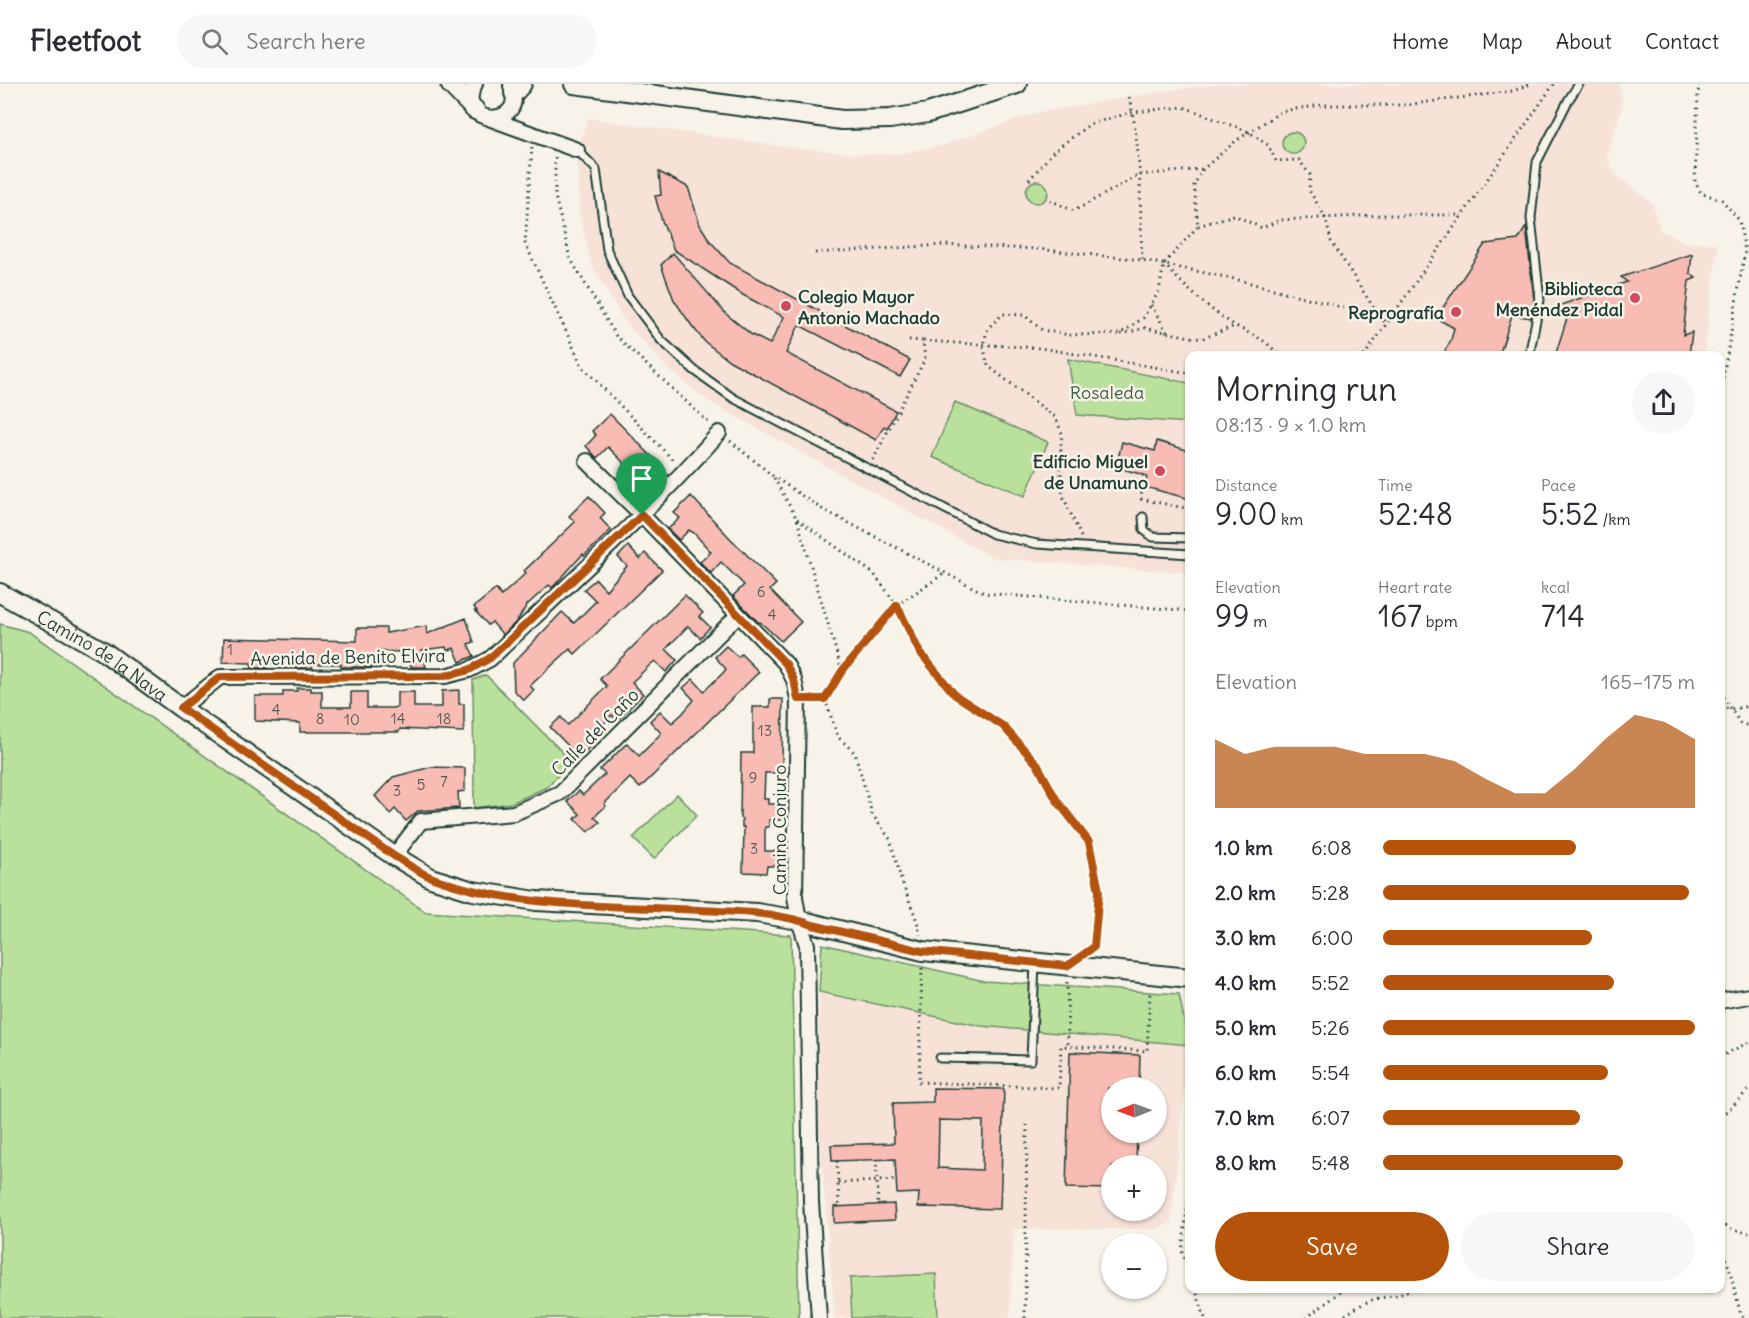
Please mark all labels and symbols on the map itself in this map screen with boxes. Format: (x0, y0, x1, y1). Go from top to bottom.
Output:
place label: Biblioteca Menéndez Pidal (1495, 277, 1623, 321)
place label: Colegio Mayor Antonio Machado (798, 285, 940, 329)
marker: Biblioteca Menéndez Pidal (1628, 291, 1642, 305)
marker: Colegio Mayor Antonio Machado (779, 299, 793, 313)
place label: Reprografía (1348, 301, 1444, 324)
marker: Reprografía (1449, 305, 1463, 319)
park label: Rosaleda (1070, 381, 1144, 404)
place label: Edificio Miguel de Unamuno (1033, 450, 1148, 494)
pin (616, 453, 667, 515)
marker: Edificio Miguel de Unamuno (1153, 464, 1167, 478)
house number: 6 (757, 582, 765, 601)
street label: Camino de la Nava (33, 605, 172, 706)
house number: 4 (768, 605, 777, 624)
house number: 1 (227, 640, 233, 659)
street label: Avenida de Benito Elvira (250, 644, 446, 670)
street label: Calle del Caño (546, 683, 644, 781)
house number: 4 (272, 700, 281, 719)
house number: 8 (316, 709, 324, 728)
house number: 14 (391, 709, 406, 728)
house number: 18 (437, 709, 451, 728)
house number: 10 (344, 710, 360, 729)
house number: 13 (758, 721, 772, 740)
street label: Camino Conjuro (768, 765, 791, 895)
house number: 9 (749, 768, 757, 787)
house number: 7 (440, 772, 448, 791)
house number: 5 (417, 775, 425, 794)
house number: 3 (393, 781, 401, 800)
house number: 3 (750, 839, 758, 858)
north arrow (1101, 1077, 1167, 1143)

